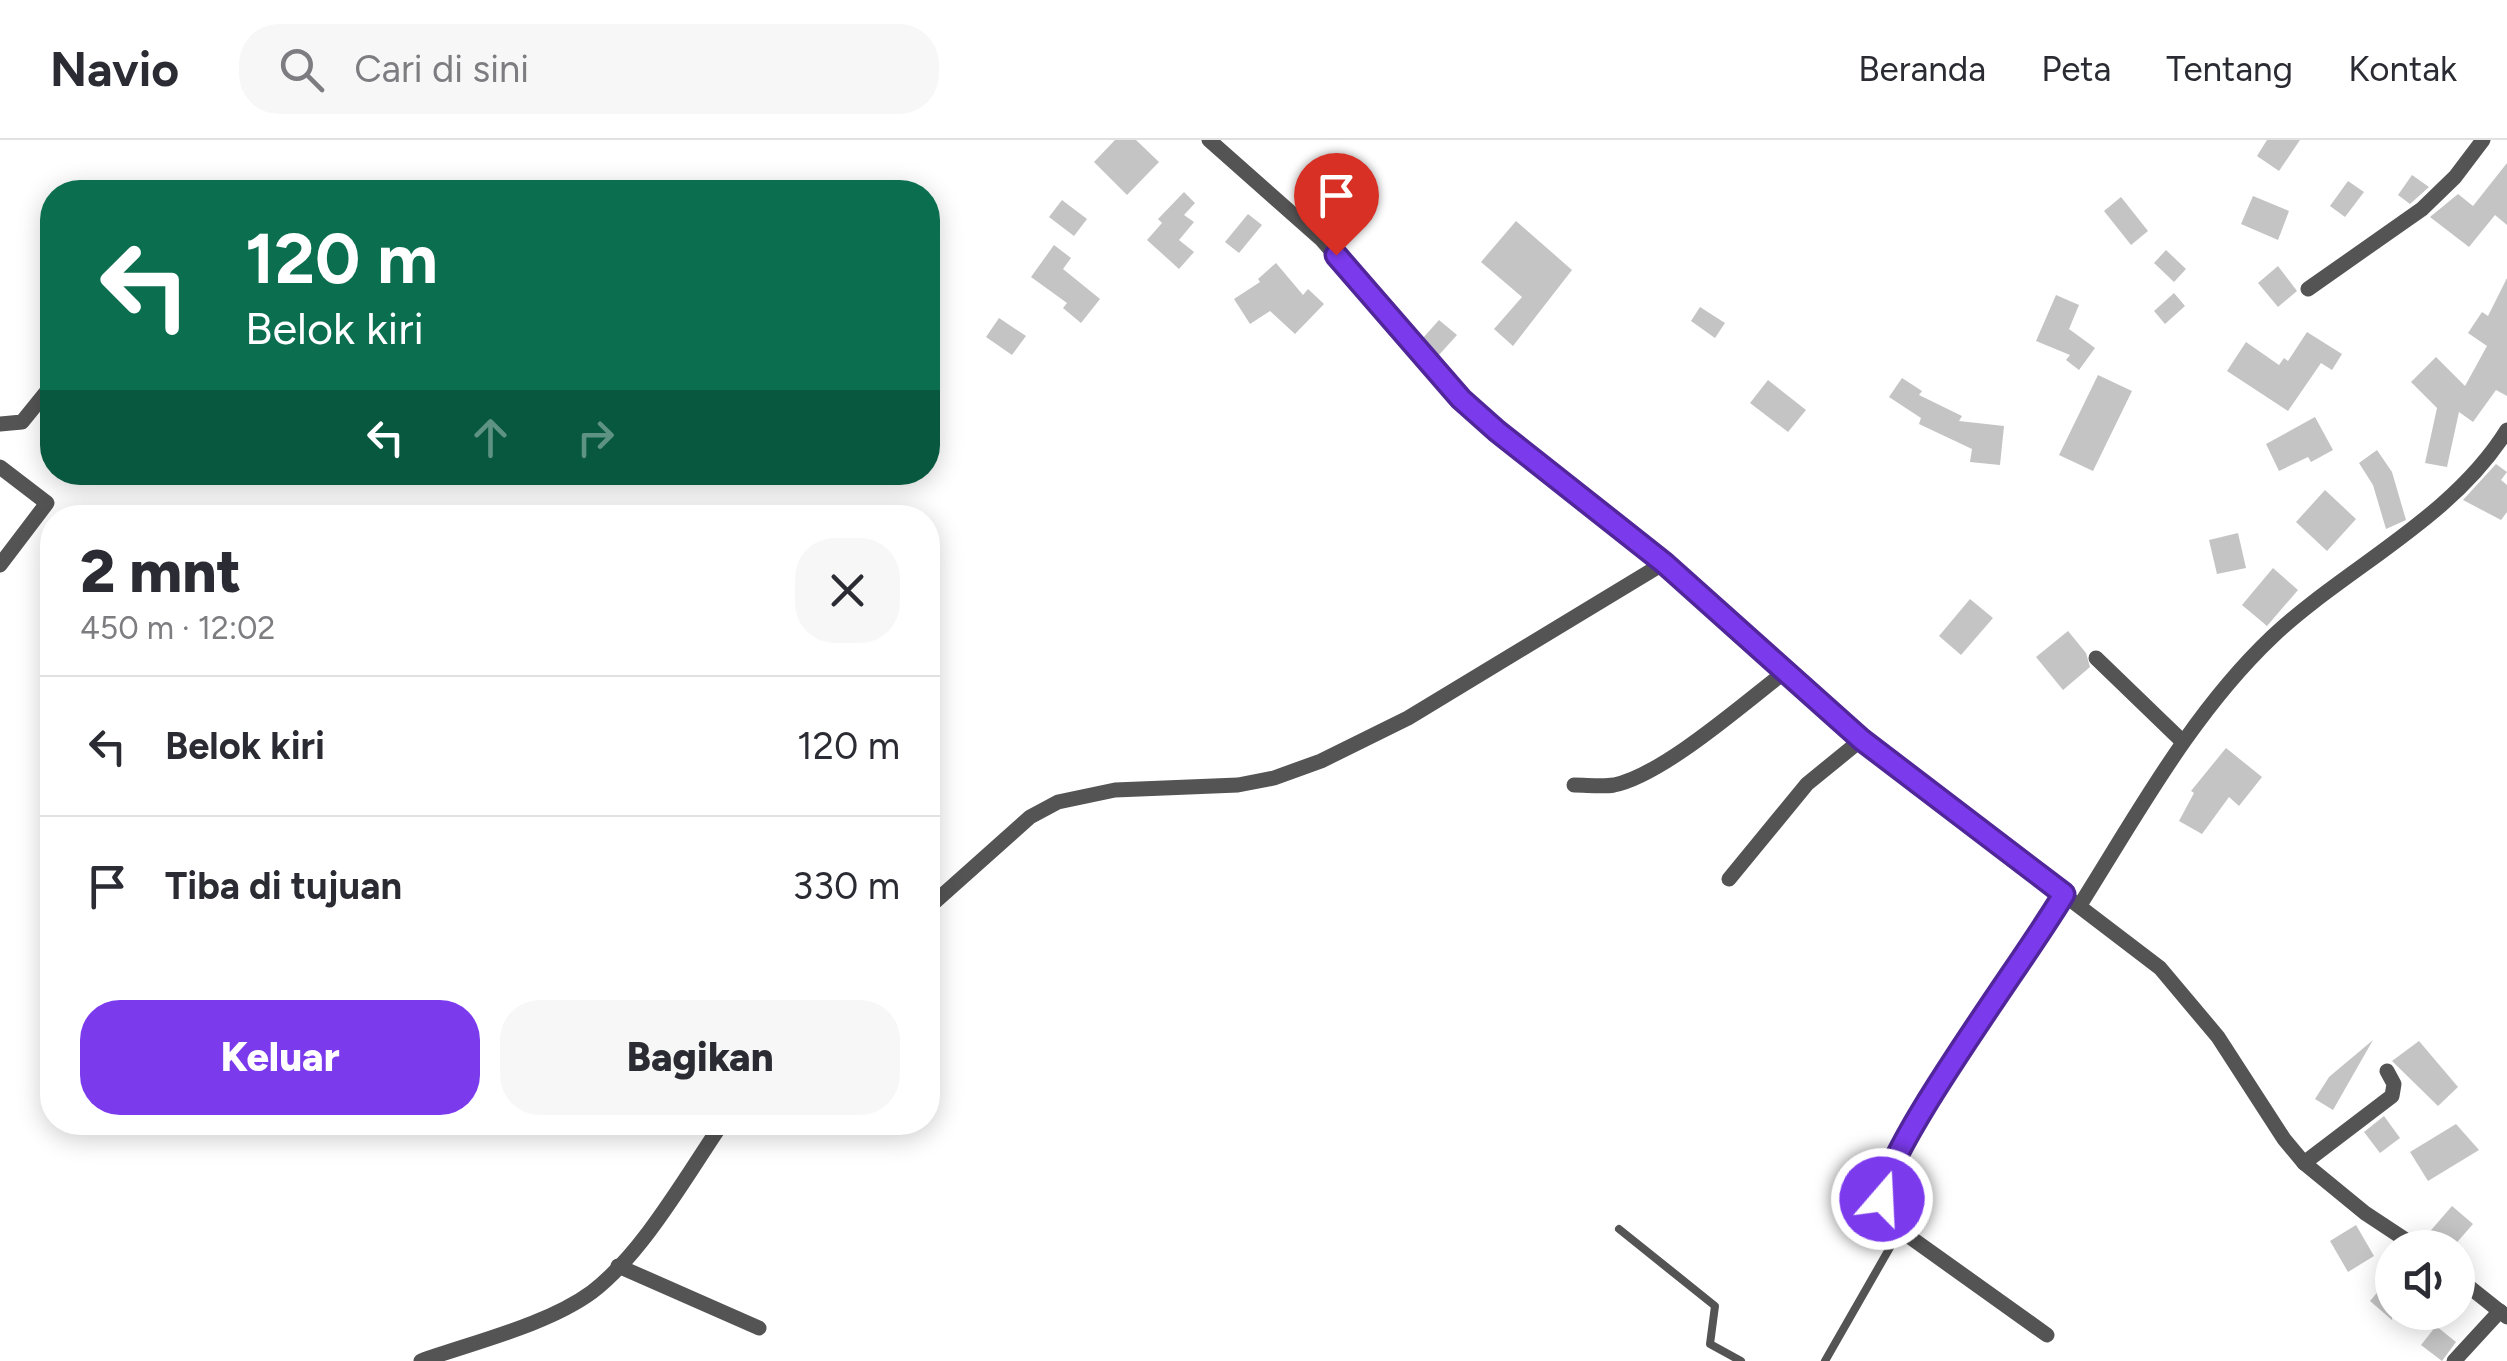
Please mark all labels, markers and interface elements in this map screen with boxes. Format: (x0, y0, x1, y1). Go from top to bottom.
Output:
search box (239, 24, 939, 114)
text: Navio (50, 40, 179, 98)
icon: search (274, 42, 329, 97)
text: Cari di sini (354, 46, 529, 92)
text: Beranda (1858, 48, 1986, 90)
text: Peta (2041, 48, 2111, 90)
text: Tentang (2166, 48, 2293, 90)
text: Kontak (2348, 48, 2457, 90)
pin (1294, 153, 1379, 256)
icon: arrive (1309, 168, 1364, 223)
text: 120 m (245, 216, 438, 301)
icon: left (80, 220, 210, 350)
text: Belok kiri (245, 301, 424, 355)
icon: left (358, 410, 413, 465)
icon: ahead (463, 410, 518, 465)
icon: right (568, 410, 623, 465)
text: 2 mnt (80, 535, 241, 607)
button: close (795, 538, 900, 643)
text: 450 m · 12:02 (80, 609, 275, 647)
icon: left (80, 719, 135, 774)
text: Belok kiri (165, 723, 325, 769)
text: 120 m (797, 723, 900, 769)
icon: arrive (80, 859, 135, 914)
text: Tiba di tujuan (165, 863, 402, 909)
text: 330 m (793, 863, 900, 909)
button: Keluar (80, 1000, 480, 1115)
button: Bagikan (500, 1000, 900, 1115)
position arrow (1830, 1147, 1934, 1251)
map controls (2375, 1230, 2475, 1330)
button: sound (2375, 1230, 2475, 1330)

